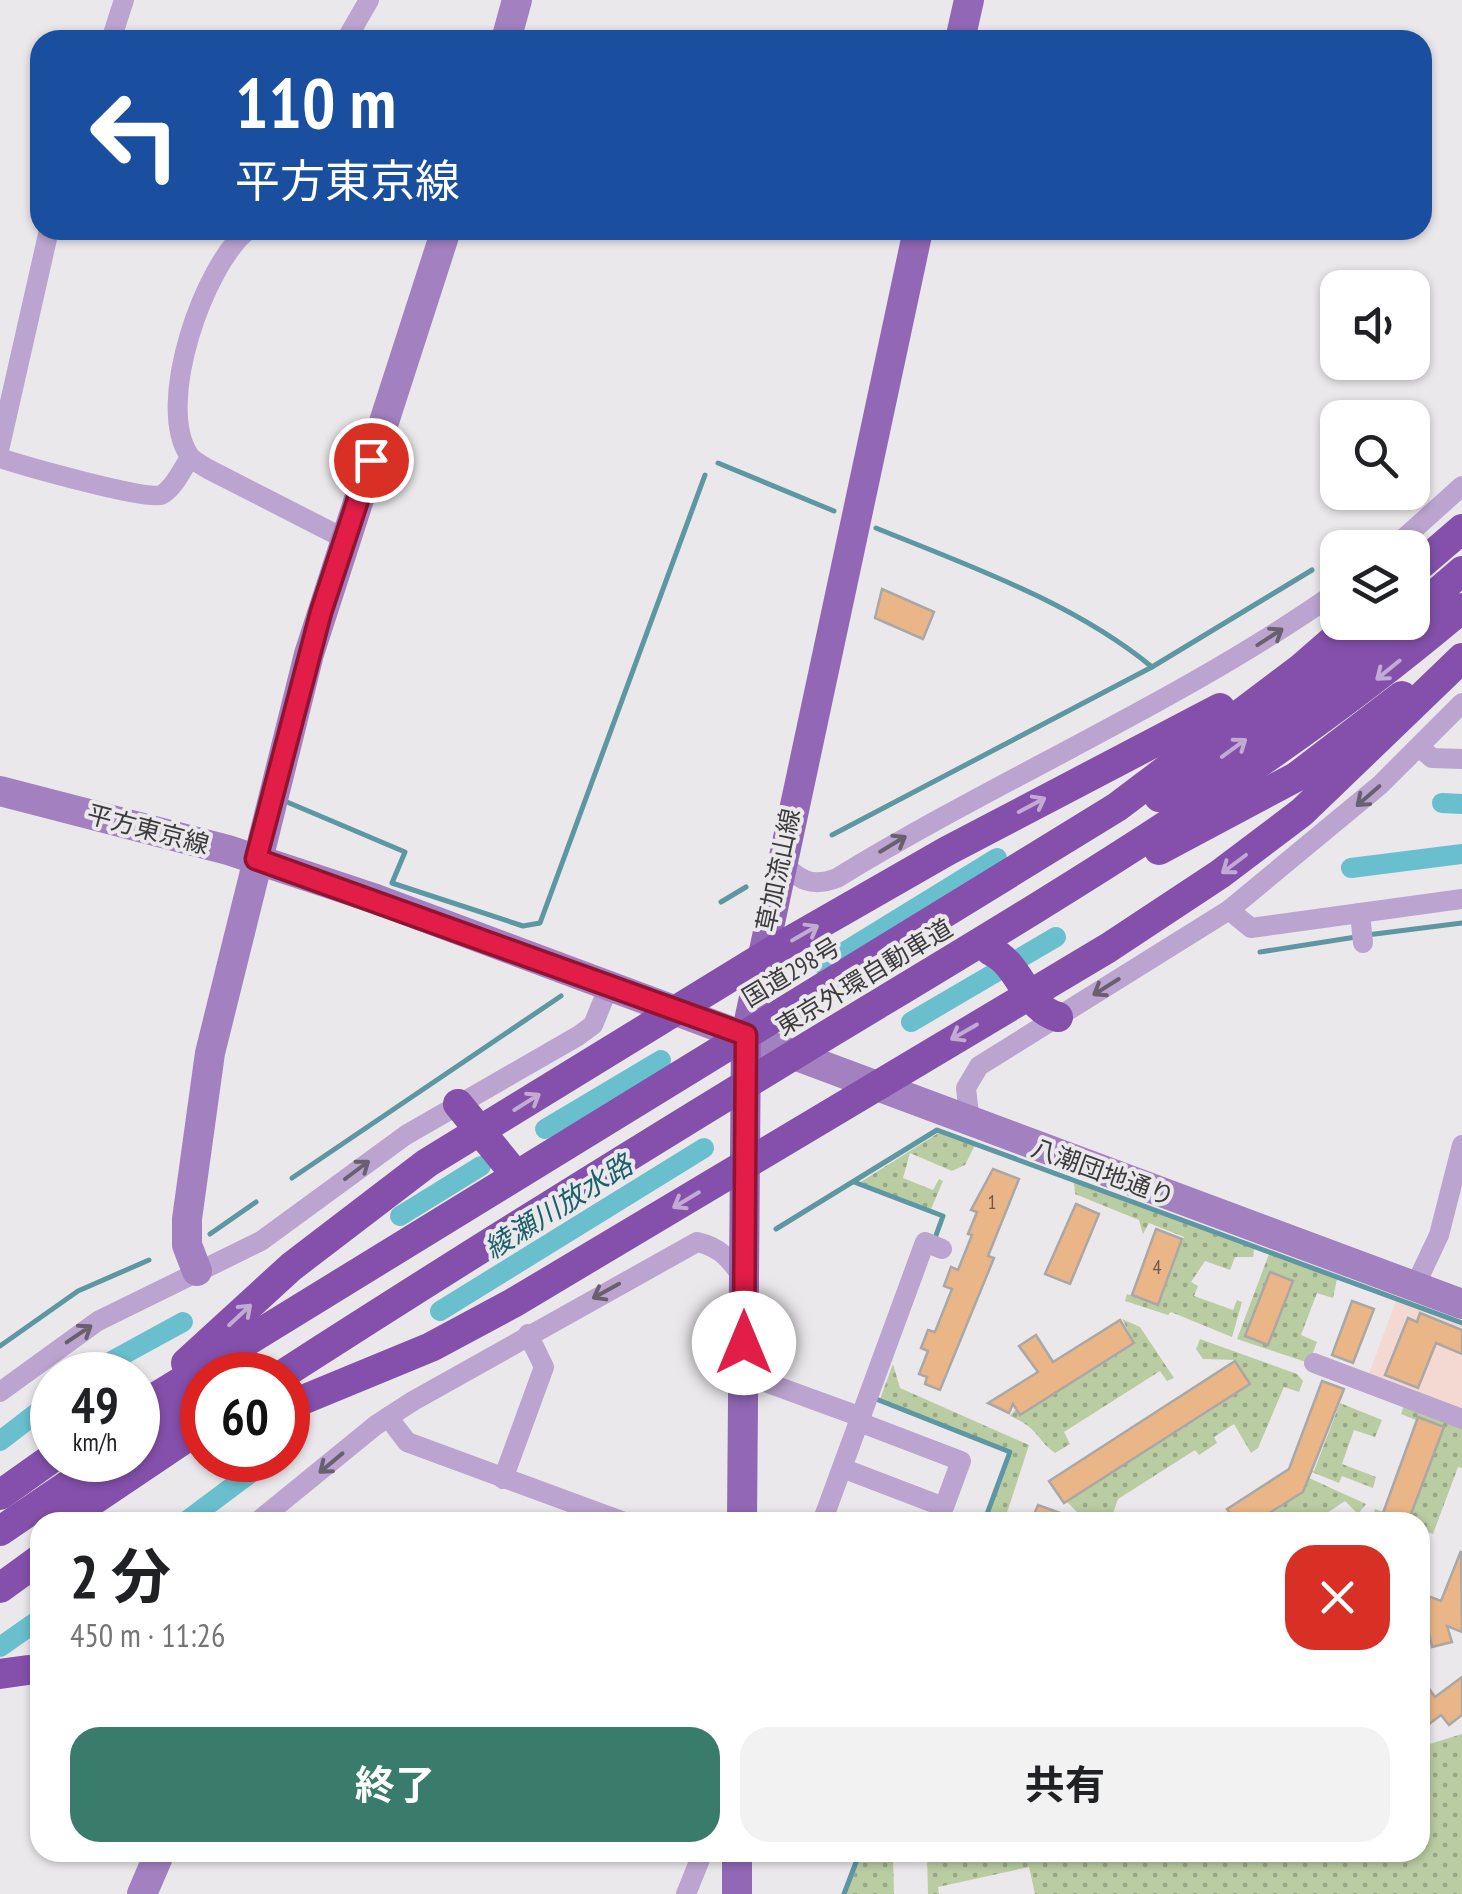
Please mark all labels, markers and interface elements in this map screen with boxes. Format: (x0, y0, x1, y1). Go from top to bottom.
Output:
text: 110 m (235, 57, 396, 147)
icon: left (70, 70, 200, 200)
text: 平方東京線 (235, 151, 460, 209)
map controls (1320, 270, 1430, 640)
button: sound (1320, 270, 1430, 380)
button: search (1320, 400, 1430, 510)
pin (329, 418, 414, 503)
icon: arrive (344, 433, 399, 488)
button: layers (1320, 530, 1430, 640)
one-way arrow (1255, 627, 1284, 648)
one-way arrow (1375, 659, 1401, 681)
one-way arrow (1220, 738, 1247, 759)
one-way arrow (1356, 784, 1381, 807)
one-way arrow (1017, 795, 1047, 814)
street label: 平方東京線 (83, 797, 213, 861)
street label: 草加流山線 (749, 806, 807, 934)
one-way arrow (878, 834, 907, 854)
one-way arrow (1221, 853, 1248, 874)
street label: 東京外環自動車道 (770, 912, 958, 1042)
one-way arrow (790, 922, 819, 942)
street label: 国道298号 (736, 930, 846, 1014)
one-way arrow (1092, 977, 1121, 998)
one-way arrow (950, 1023, 979, 1043)
one-way arrow (513, 1092, 541, 1112)
street label: 八潮団地通り (1027, 1131, 1179, 1213)
water label: 綾瀬川放水路 (477, 1145, 641, 1266)
one-way arrow (344, 1160, 370, 1182)
house number: 1 (988, 1189, 997, 1215)
one-way arrow (672, 1190, 701, 1210)
house number: 4 (1153, 1254, 1162, 1280)
one-way arrow (591, 1282, 621, 1302)
position arrow (692, 1291, 796, 1395)
one-way arrow (227, 1303, 251, 1327)
one-way arrow (64, 1324, 92, 1345)
speed limit sign: 60 (180, 1352, 310, 1482)
text: 49 (71, 1372, 119, 1437)
text: km/h (73, 1426, 117, 1458)
one-way arrow (319, 1452, 344, 1475)
text: 2 分 (70, 1537, 171, 1615)
button: close (1285, 1545, 1390, 1650)
text: 450 m · 11:26 (70, 1614, 225, 1656)
button: 終了 (70, 1727, 720, 1842)
button: 共有 (740, 1727, 1390, 1842)

